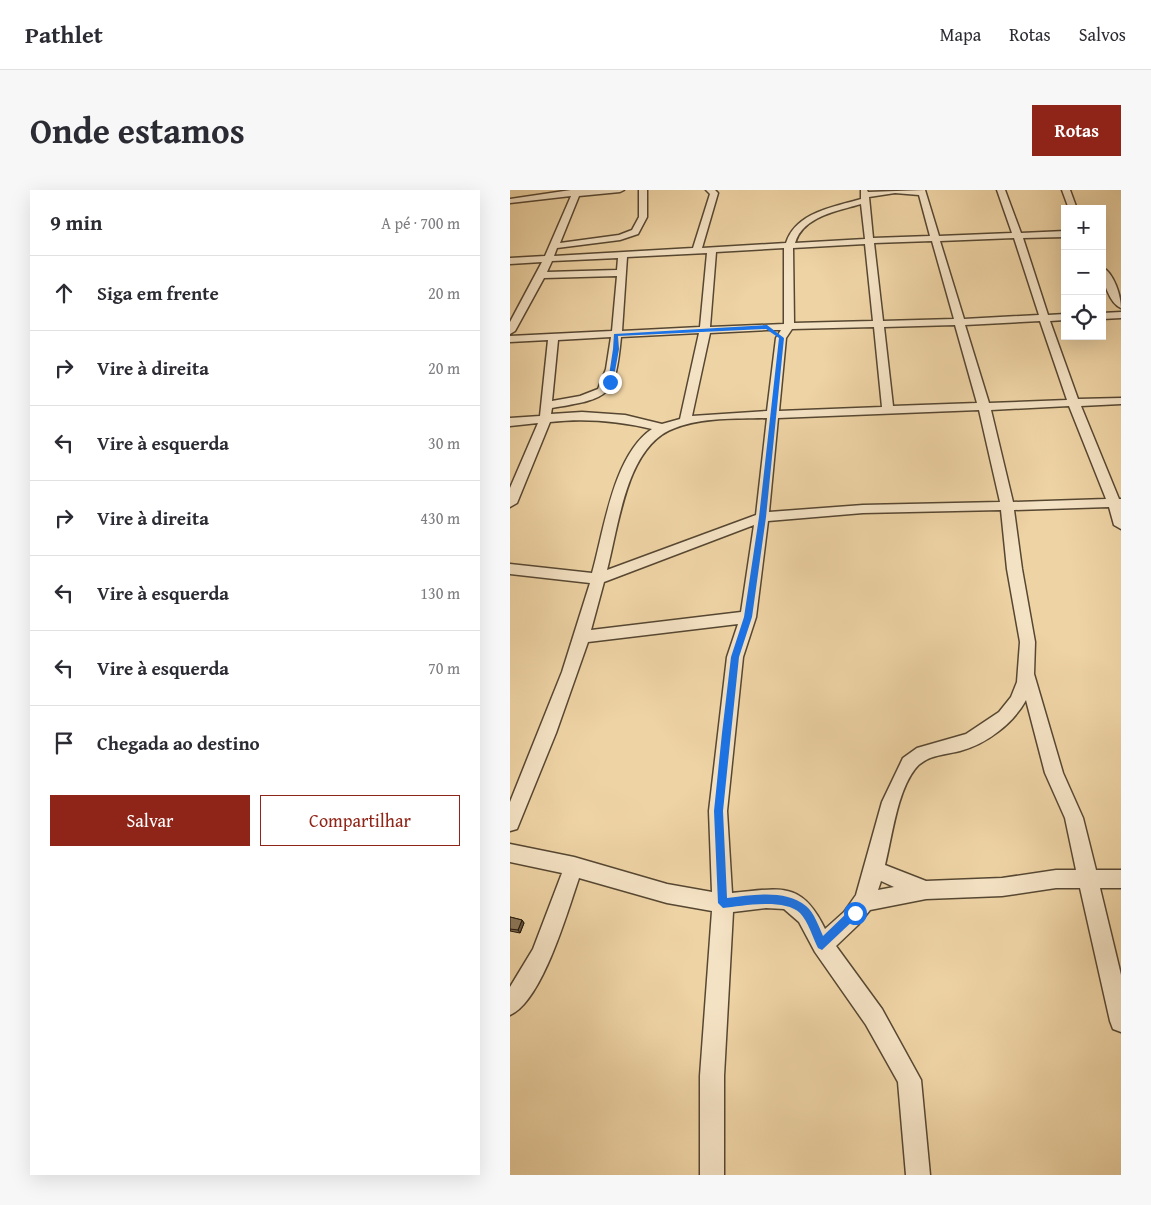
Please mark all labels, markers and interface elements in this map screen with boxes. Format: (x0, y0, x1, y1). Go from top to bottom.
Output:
text: Pathlet (25, 17, 103, 52)
text: Mapa (940, 21, 981, 48)
text: Rotas (1009, 21, 1051, 48)
text: Salvos (1079, 21, 1126, 48)
text: Onde estamos (30, 105, 245, 156)
button: Rotas (1032, 105, 1121, 156)
map controls (1061, 205, 1106, 340)
button: + (1061, 205, 1106, 250)
text: 9 min (50, 207, 102, 238)
text: A pé · 700 m (381, 211, 460, 235)
button: − (1061, 250, 1106, 295)
icon: ahead (50, 279, 78, 307)
text: Siga em frente (97, 279, 219, 307)
text: 20 m (428, 281, 460, 305)
button: locate (1061, 295, 1106, 340)
icon: right (50, 354, 78, 382)
text: Vire à direita (97, 354, 209, 382)
text: 20 m (428, 356, 460, 380)
route end (599, 371, 622, 394)
icon: left (50, 429, 78, 457)
text: Vire à esquerda (97, 429, 229, 457)
text: 30 m (428, 431, 460, 455)
icon: right (50, 504, 78, 532)
text: Vire à direita (97, 504, 209, 532)
text: 430 m (420, 506, 460, 530)
icon: left (50, 579, 78, 607)
text: Vire à esquerda (97, 579, 229, 607)
text: 130 m (420, 581, 460, 605)
icon: left (50, 654, 78, 682)
text: Vire à esquerda (97, 654, 229, 682)
text: 70 m (428, 656, 460, 680)
icon: arrive (50, 729, 78, 757)
text: Chegada ao destino (97, 729, 260, 757)
button: Salvar (50, 795, 250, 846)
button: Compartilhar (260, 795, 460, 846)
route start (844, 902, 867, 925)

